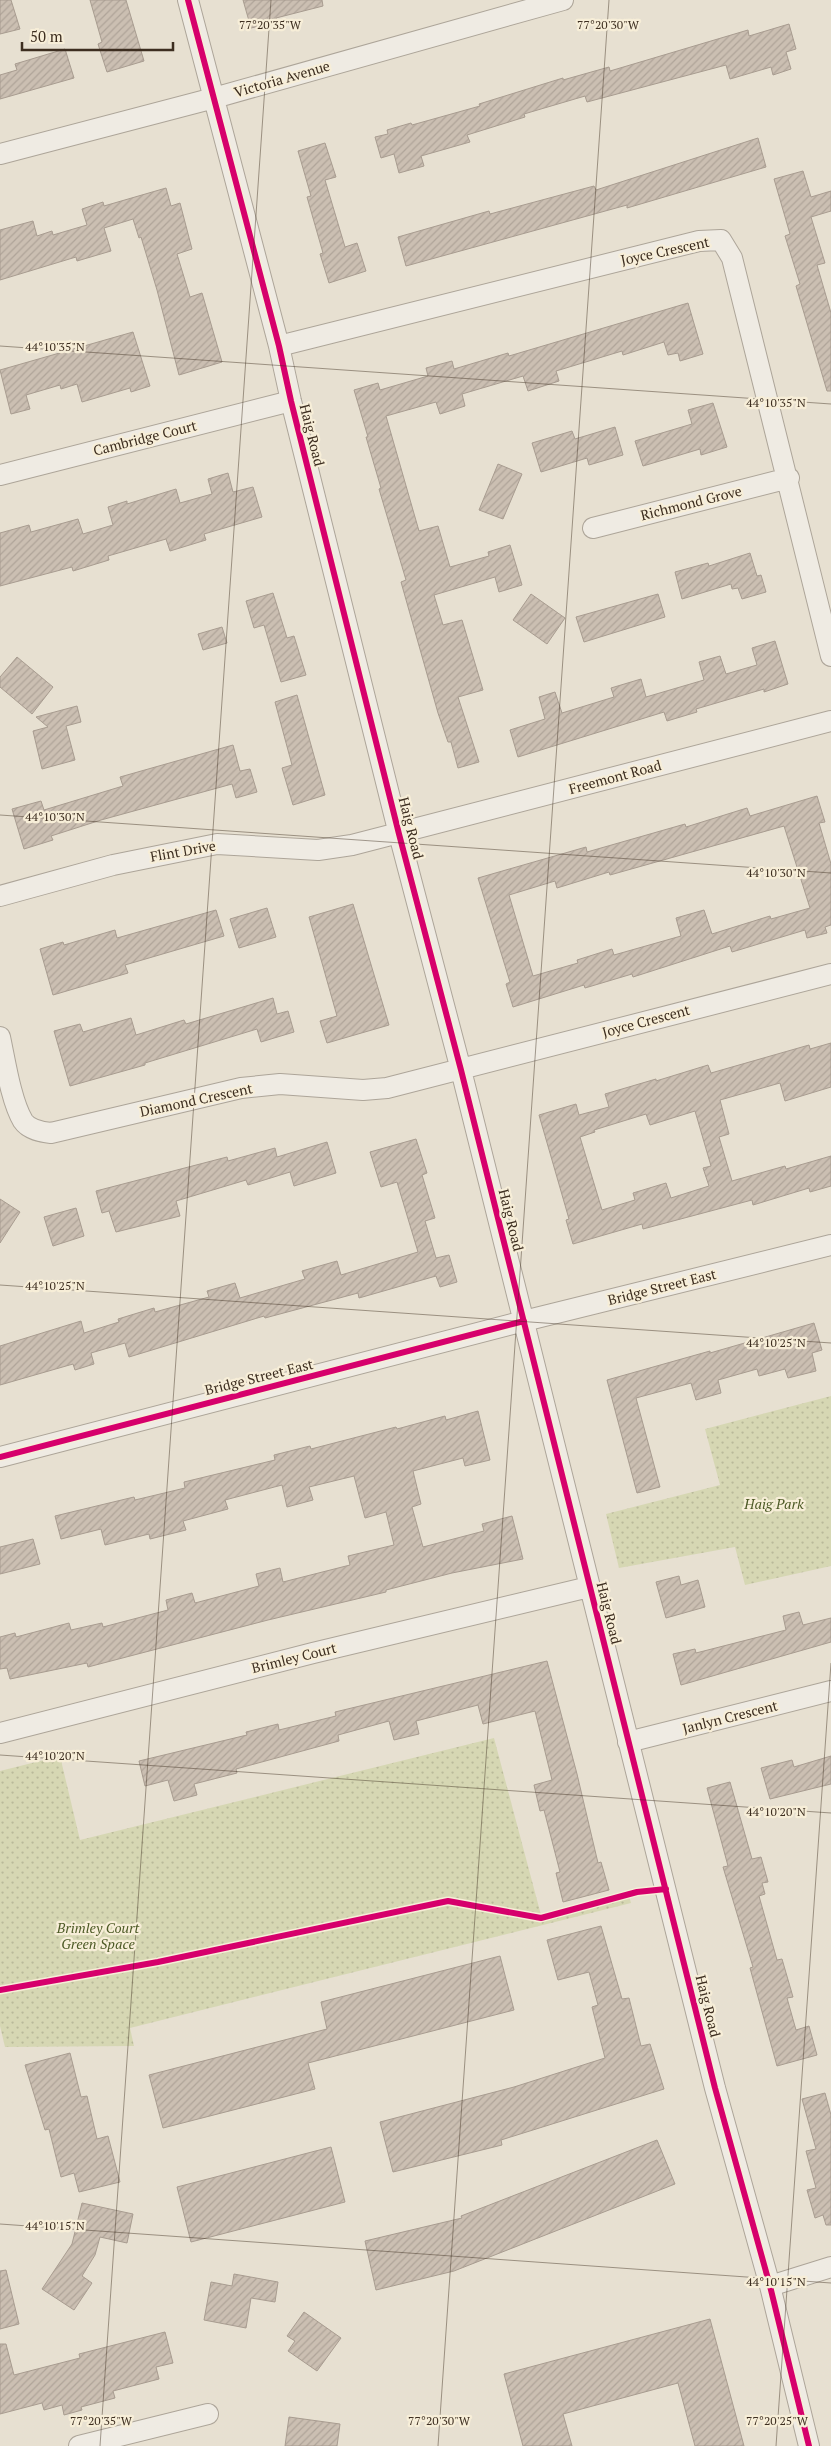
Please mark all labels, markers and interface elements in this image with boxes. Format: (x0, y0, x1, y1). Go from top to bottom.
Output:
text: 77°20'35"W (239, 17, 302, 32)
text: 77°20'30"W (577, 17, 640, 32)
scale bar (22, 20, 174, 52)
text: 50 m (30, 26, 63, 46)
street label: Victoria Avenue (232, 56, 332, 101)
street label: Joyce Crescent (619, 232, 712, 269)
text: 44°10'35"N (25, 339, 85, 354)
text: 44°10'35"N (746, 395, 806, 410)
street label: Haig Road (296, 402, 329, 468)
street label: Cambridge Court (91, 415, 199, 460)
street label: Richmond Grove (638, 481, 743, 524)
street label: Freemont Road (567, 755, 663, 798)
street label: Haig Road (395, 795, 428, 861)
text: 44°10'30"N (25, 809, 85, 824)
street label: Flint Drive (149, 835, 217, 866)
text: 44°10'30"N (746, 865, 806, 880)
street label: Joyce Crescent (600, 999, 693, 1041)
street label: Diamond Crescent (138, 1078, 255, 1121)
street label: Haig Road (495, 1187, 528, 1253)
street label: Bridge Street East (606, 1264, 719, 1309)
text: 44°10'25"N (25, 1278, 85, 1293)
text: 44°10'25"N (746, 1335, 806, 1350)
street label: Bridge Street East (203, 1354, 316, 1399)
park label: Haig Park (743, 1494, 804, 1513)
street label: Haig Road (593, 1580, 626, 1646)
street label: Brimley Court (249, 1638, 339, 1677)
street label: Janlyn Crescent (680, 1695, 780, 1738)
text: 44°10'20"N (25, 1748, 85, 1763)
text: 44°10'20"N (746, 1804, 806, 1819)
park label: Brimley Court Green Space (56, 1918, 139, 1953)
street label: Haig Road (692, 1973, 725, 2039)
text: 44°10'15"N (25, 2218, 85, 2233)
text: 44°10'15"N (746, 2274, 806, 2289)
text: 77°20'35"W (70, 2413, 133, 2428)
text: 77°20'30"W (408, 2413, 471, 2428)
text: 77°20'25"W (746, 2413, 809, 2428)

